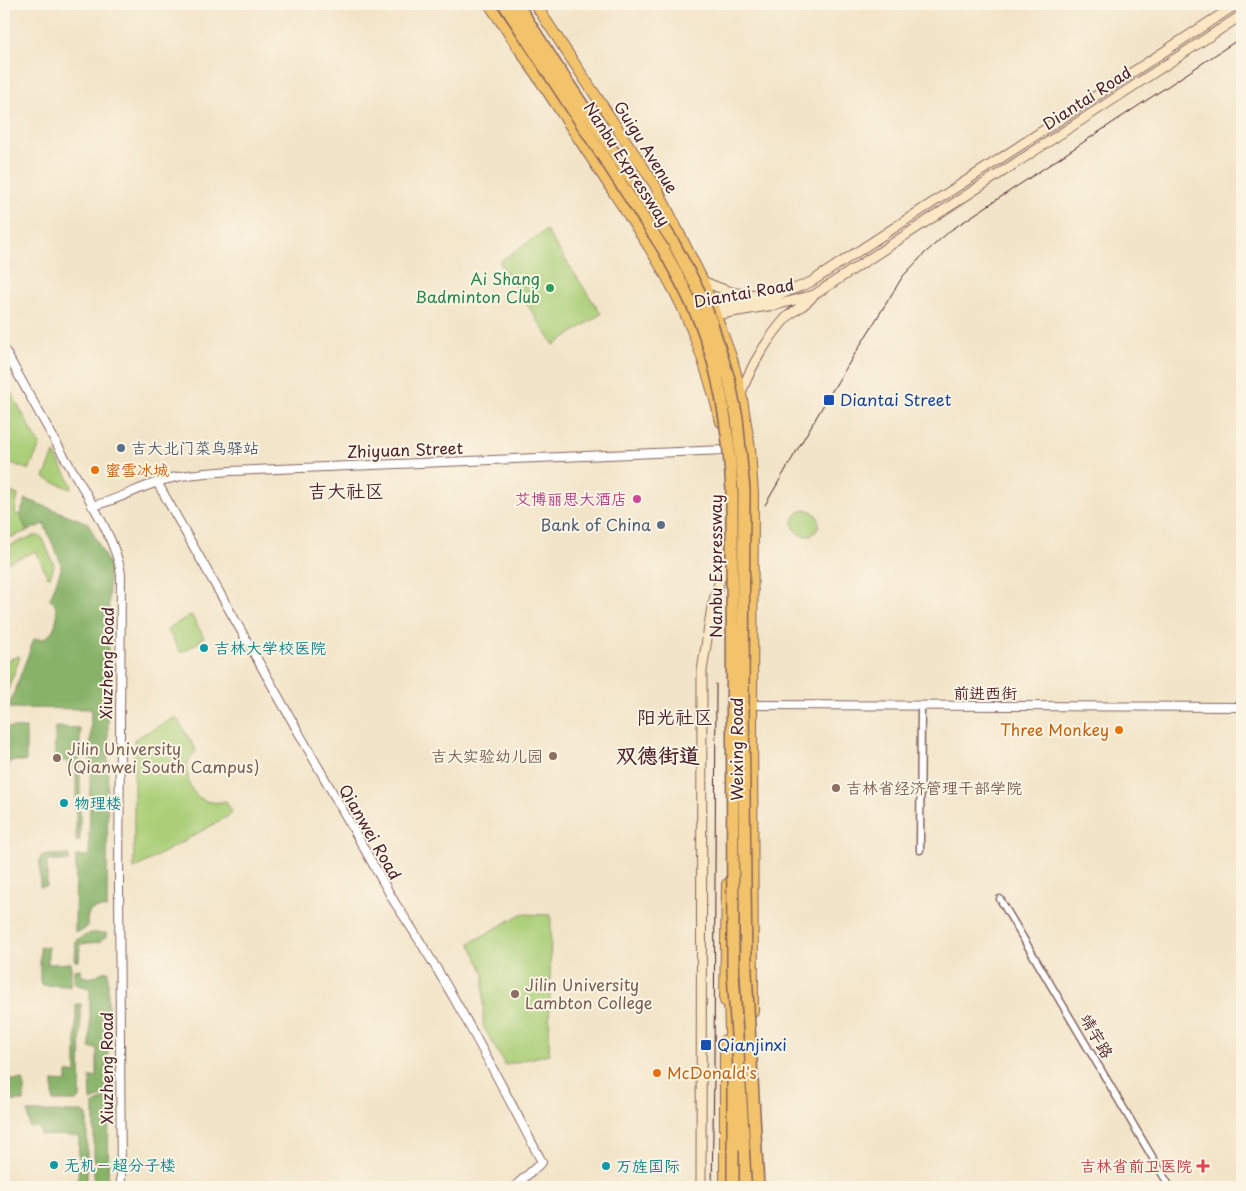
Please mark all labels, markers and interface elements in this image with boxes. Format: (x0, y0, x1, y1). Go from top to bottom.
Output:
street label: Diantai Road (1037, 59, 1136, 135)
street label: Guigu Avenue (609, 96, 685, 198)
street label: Nanbu Expressway (579, 97, 677, 230)
place label: Ai Shang Badminton Club (415, 266, 540, 308)
street label: Diantai Road (692, 271, 796, 313)
marker: Ai Shang Badminton Club (544, 282, 556, 294)
place label: Diantai Street (840, 387, 952, 411)
marker: Diantai Street (822, 393, 836, 407)
place label: 吉大北门菜鸟驿站 (131, 435, 259, 459)
street label: Zhiyuan Street (346, 435, 464, 463)
marker: 吉大北门菜鸟驿站 (115, 442, 127, 454)
place label: 蜜雪冰城 (105, 457, 169, 481)
marker: 蜜雪冰城 (89, 464, 101, 476)
district label: 吉大社区 (308, 476, 384, 504)
place label: 艾博丽思大酒店 (515, 486, 627, 510)
marker: 艾博丽思大酒店 (631, 493, 643, 505)
street label: Nanbu Expressway (703, 494, 727, 638)
place label: Bank of China (540, 512, 651, 536)
marker: Bank of China (655, 519, 667, 531)
street label: Xiuzheng Road (93, 607, 119, 719)
place label: 吉林大学校医院 (214, 635, 326, 659)
marker: 吉林大学校医院 (198, 642, 210, 654)
street label: 前进西街 (953, 680, 1017, 704)
street label: Weixing Road (724, 697, 748, 801)
district label: 阳光社区 (637, 702, 713, 730)
place label: Three Monkey (1000, 717, 1109, 741)
marker: Three Monkey (1113, 724, 1125, 736)
place label: Jilin University (Qianwei South Campus) (67, 736, 260, 778)
district label: 双德街道 (616, 738, 700, 770)
place label: 吉大实验幼儿园 (431, 743, 543, 767)
marker: 吉大实验幼儿园 (547, 750, 559, 762)
marker: Jilin University (Qianwei South Campus) (51, 752, 63, 764)
place label: 吉林省经济管理干部学院 (846, 775, 1022, 799)
street label: Qianwei Road (334, 779, 408, 884)
marker: 吉林省经济管理干部学院 (830, 782, 842, 794)
place label: 物理楼 (74, 790, 122, 814)
marker: 物理楼 (58, 797, 70, 809)
place label: Jilin University Lambton College (525, 972, 653, 1014)
marker: Jilin University Lambton College (509, 988, 521, 1000)
street label: 靖宇路 (1075, 1009, 1120, 1062)
street label: Xiuzheng Road (94, 1012, 118, 1124)
place label: Qianjinxi (717, 1032, 787, 1056)
marker: Qianjinxi (699, 1038, 713, 1052)
place label: McDonald's (667, 1060, 757, 1084)
marker: McDonald's (651, 1067, 663, 1079)
place label: 无机－超分子楼 (64, 1152, 176, 1176)
place label: 万旌国际 (616, 1153, 680, 1177)
place label: 吉林省前卫医院 (1080, 1153, 1192, 1177)
marker: 无机－超分子楼 (48, 1159, 60, 1171)
marker: 吉林省前卫医院 (1196, 1159, 1210, 1173)
marker: 万旌国际 (600, 1160, 612, 1172)

